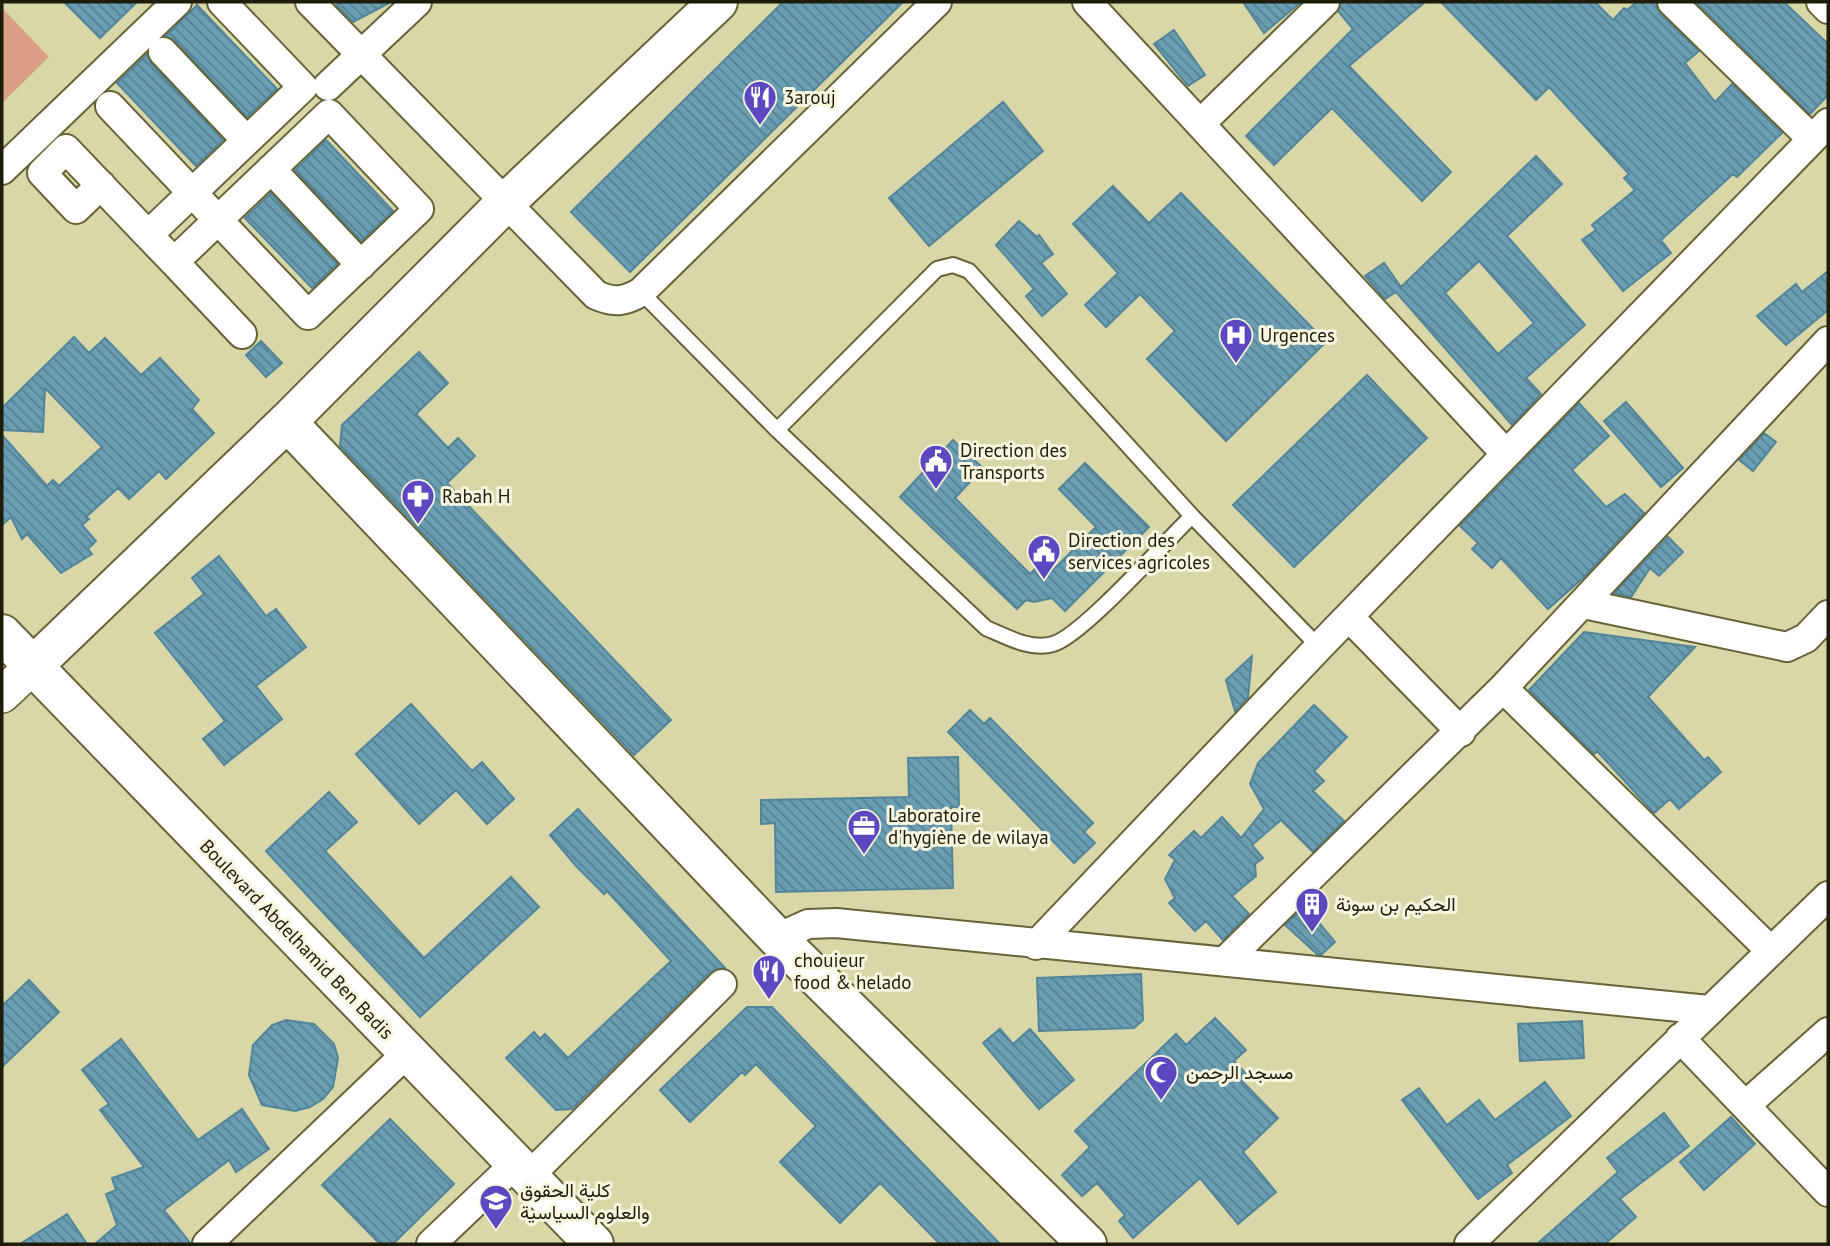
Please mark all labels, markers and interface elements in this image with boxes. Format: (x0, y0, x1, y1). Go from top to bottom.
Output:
restaurant icon: 3arouj (741, 78, 779, 127)
place label: 3arouj (784, 85, 836, 109)
hospital icon: Urgences (1217, 316, 1255, 365)
place label: Urgences (1260, 323, 1335, 347)
place label: Direction des Transports (960, 438, 1067, 484)
public building icon: Direction des Transports (917, 442, 955, 491)
pharmacy icon: Rabah H (399, 477, 437, 526)
place label: Rabah H (442, 484, 510, 508)
place label: Direction des services agricoles (1068, 528, 1210, 574)
public building icon: Direction des services agricoles (1025, 532, 1063, 581)
place label: Laboratoire d'hygiène de wilaya (888, 803, 1049, 849)
office icon: Laboratoire d'hygiène de wilaya (845, 807, 883, 856)
street label: Boulevard Abdelhamid Ben Badis (195, 834, 399, 1044)
building icon: الحكيم بن سونة (1293, 885, 1331, 934)
place label: الحكيم بن سونة (1336, 892, 1456, 917)
place label: chouieur food & helado (794, 948, 911, 994)
restaurant icon: chouieur food & helado (750, 952, 788, 1001)
mosque icon: مسجد الرحمن (1142, 1053, 1180, 1102)
place label: مسجد الرحمن (1186, 1060, 1293, 1084)
place label: كلية الحقوق والعلوم السياسية (520, 1178, 650, 1225)
school or university icon: كلية الحقوق والعلوم السياسية (477, 1182, 515, 1231)

